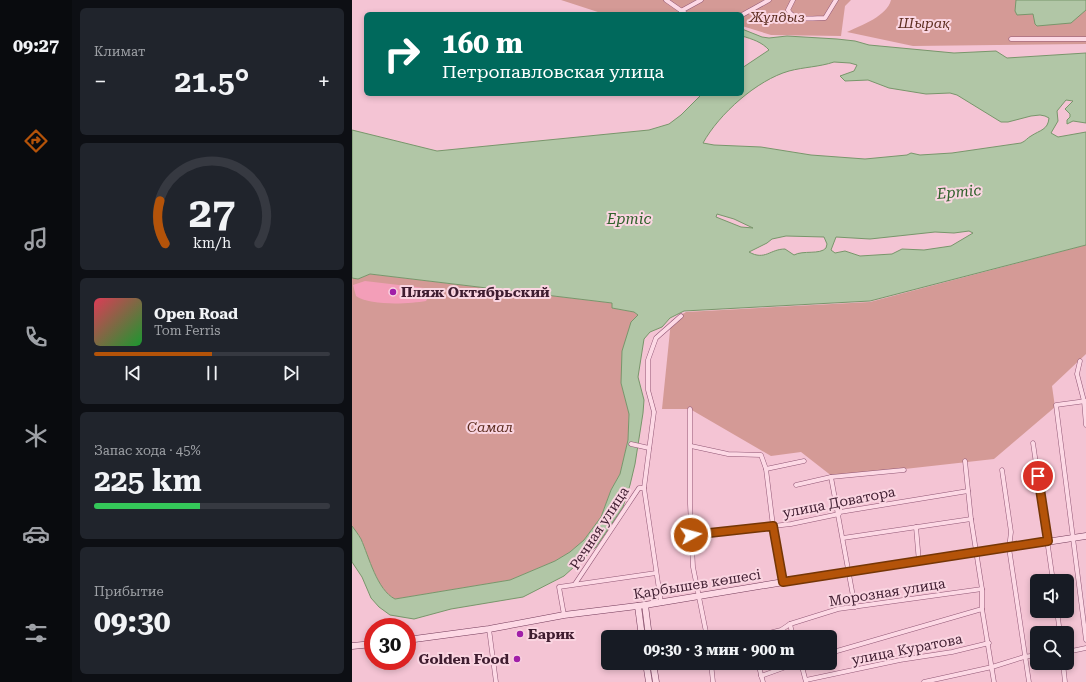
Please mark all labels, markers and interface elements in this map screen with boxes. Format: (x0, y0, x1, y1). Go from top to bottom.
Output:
park label: Жұлдыз (748, 9, 805, 25)
park label: Шырақ (897, 15, 950, 31)
text: 160 m (442, 27, 523, 60)
icon: right (376, 28, 428, 80)
text: 09:27 (13, 35, 59, 56)
text: Климат (94, 44, 145, 59)
text: Петропавловская улица (442, 61, 664, 82)
text: 21.5° (175, 64, 249, 99)
text: − (94, 69, 106, 94)
text: + (318, 69, 330, 94)
icon: directions (22, 127, 50, 155)
water label: Ертіс (935, 181, 982, 203)
text: 27 (189, 188, 235, 237)
water label: Ертіс (606, 210, 651, 228)
icon: music (22, 225, 50, 253)
text: km/h (193, 235, 231, 251)
place label: Пляж Октябрьский (401, 284, 550, 300)
marker: Пляж Октябрьский (388, 287, 398, 297)
text: Open Road (154, 305, 238, 323)
icon: phone (22, 323, 50, 351)
text: Tom Ferris (154, 323, 220, 338)
icon: previous (122, 362, 144, 384)
icon: pause (201, 362, 223, 384)
icon: next (280, 362, 302, 384)
park label: Самал (467, 419, 513, 435)
icon: climate (22, 422, 50, 450)
text: Запас хода · 45% (94, 443, 201, 458)
pin (1021, 459, 1055, 493)
text: 225 km (94, 463, 202, 498)
icon: arrive (1027, 465, 1049, 487)
street label: Речная улица (566, 483, 632, 573)
street label: улица Доватора (781, 483, 897, 521)
position arrow (670, 514, 712, 556)
icon: car (22, 520, 50, 548)
street label: Қарбышев көшесі (632, 566, 762, 602)
map controls (1030, 574, 1074, 670)
button: sound (1030, 574, 1074, 618)
street label: Морозная улица (828, 575, 947, 609)
text: Прибытие (94, 584, 164, 599)
text: 09:30 (94, 604, 171, 639)
speed limit sign: 30 (364, 618, 416, 670)
icon: filters (22, 619, 50, 647)
place label: Барик (528, 626, 575, 642)
button: search (1030, 626, 1074, 670)
marker: Барик (515, 629, 525, 639)
street label: улица Куратова (850, 630, 964, 668)
text: 09:30 · 3 мин · 900 m (643, 641, 795, 659)
place label: Golden Food (419, 651, 510, 667)
marker: Golden Food (512, 654, 522, 664)

